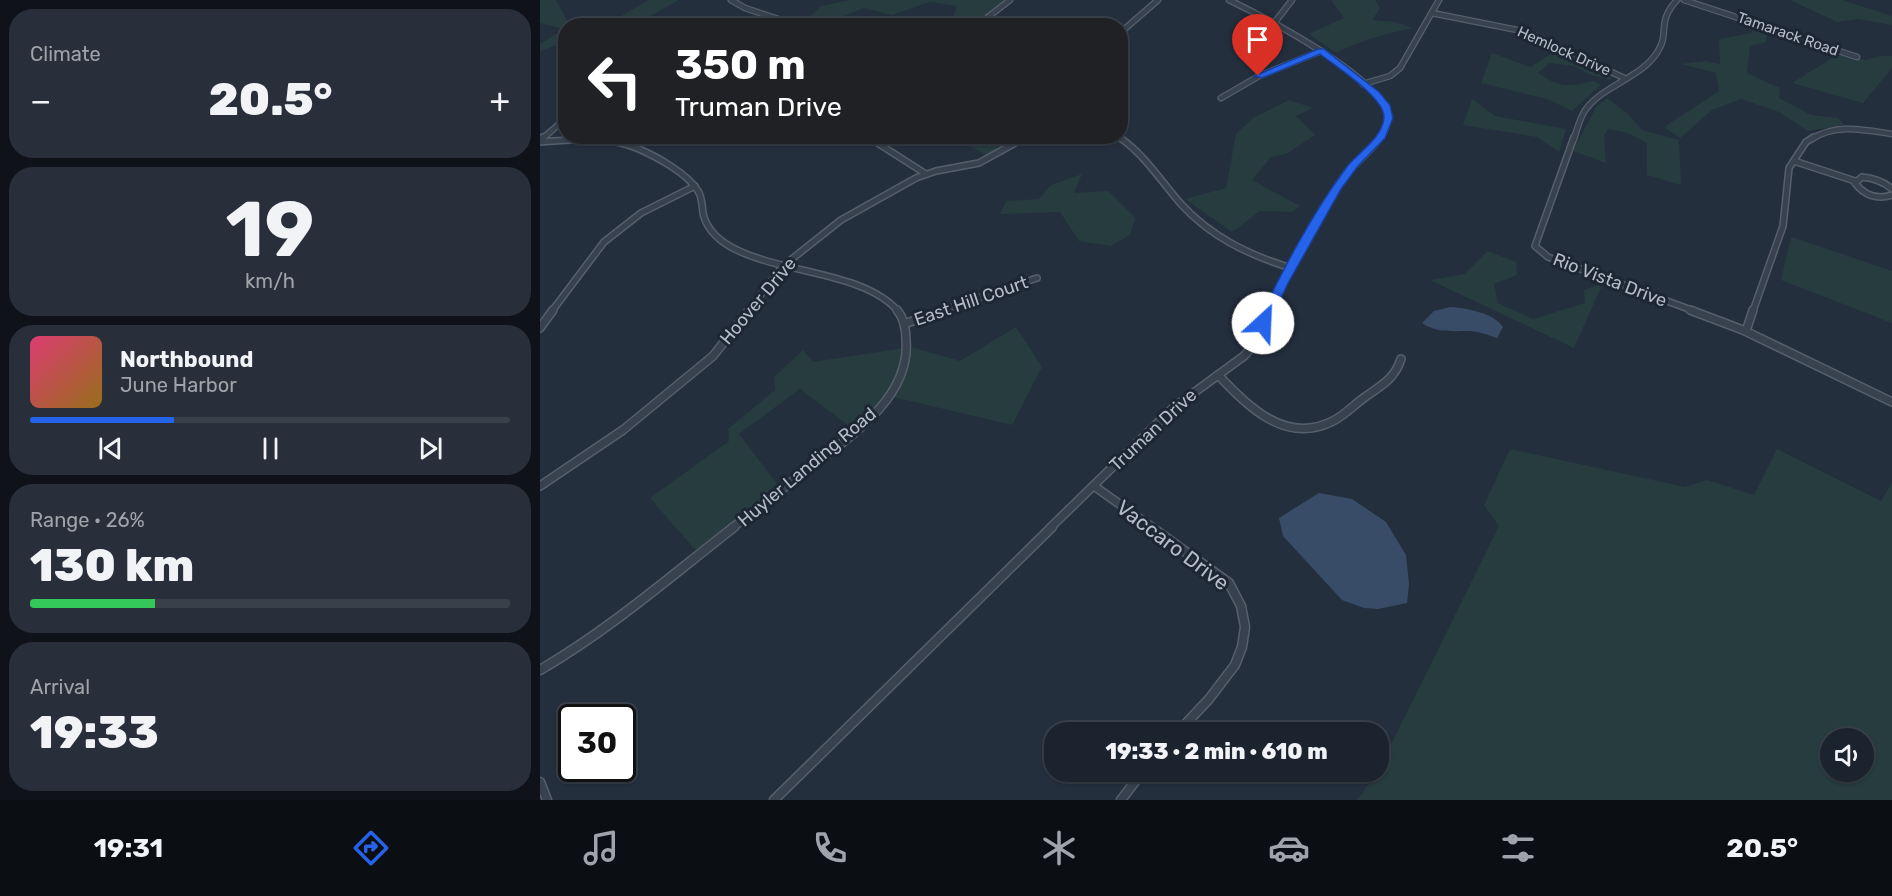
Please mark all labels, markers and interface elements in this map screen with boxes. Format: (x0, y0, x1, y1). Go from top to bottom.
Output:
street label: Tamarack Road (1735, 8, 1841, 60)
pin (1232, 14, 1283, 76)
street label: Hemlock Drive (1514, 22, 1614, 80)
icon: arrive (1241, 23, 1274, 56)
text: 350 m (675, 40, 806, 90)
text: Climate (30, 42, 101, 66)
icon: left (576, 42, 654, 120)
text: 20.5° (208, 73, 333, 126)
text: − (30, 81, 51, 120)
text: + (489, 81, 510, 120)
text: Truman Drive (675, 91, 842, 123)
text: 19 (226, 183, 314, 276)
street label: Rio Vista Drive (1550, 248, 1670, 312)
street label: Hoover Drive (715, 253, 801, 349)
text: km/h (245, 269, 295, 293)
street label: East Hill Court (911, 271, 1031, 331)
position arrow (1231, 291, 1295, 355)
text: Northbound (120, 346, 253, 373)
text: June Harbor (120, 373, 237, 397)
street label: Truman Drive (1105, 384, 1201, 476)
street label: Huyler Landing Road (733, 403, 881, 531)
icon: previous (94, 432, 127, 465)
icon: pause (254, 432, 287, 465)
icon: next (414, 432, 447, 465)
street label: Vaccaro Drive (1112, 495, 1234, 595)
text: Range · 26% (30, 508, 145, 532)
text: 130 km (30, 539, 194, 592)
text: Arrival (30, 675, 90, 699)
speed limit sign: 30 (558, 704, 636, 782)
text: 19:33 (30, 706, 159, 759)
map controls (1820, 728, 1874, 782)
button: sound (1820, 728, 1874, 782)
text: 19:33 · 2 min · 610 m (1105, 738, 1328, 765)
icon: directions (350, 827, 392, 869)
icon: music (580, 827, 622, 869)
icon: phone (809, 827, 851, 869)
icon: climate (1038, 827, 1080, 869)
icon: car (1268, 827, 1310, 869)
icon: filters (1497, 827, 1539, 869)
text: 19:31 (94, 832, 163, 864)
text: 20.5° (1726, 832, 1798, 864)

